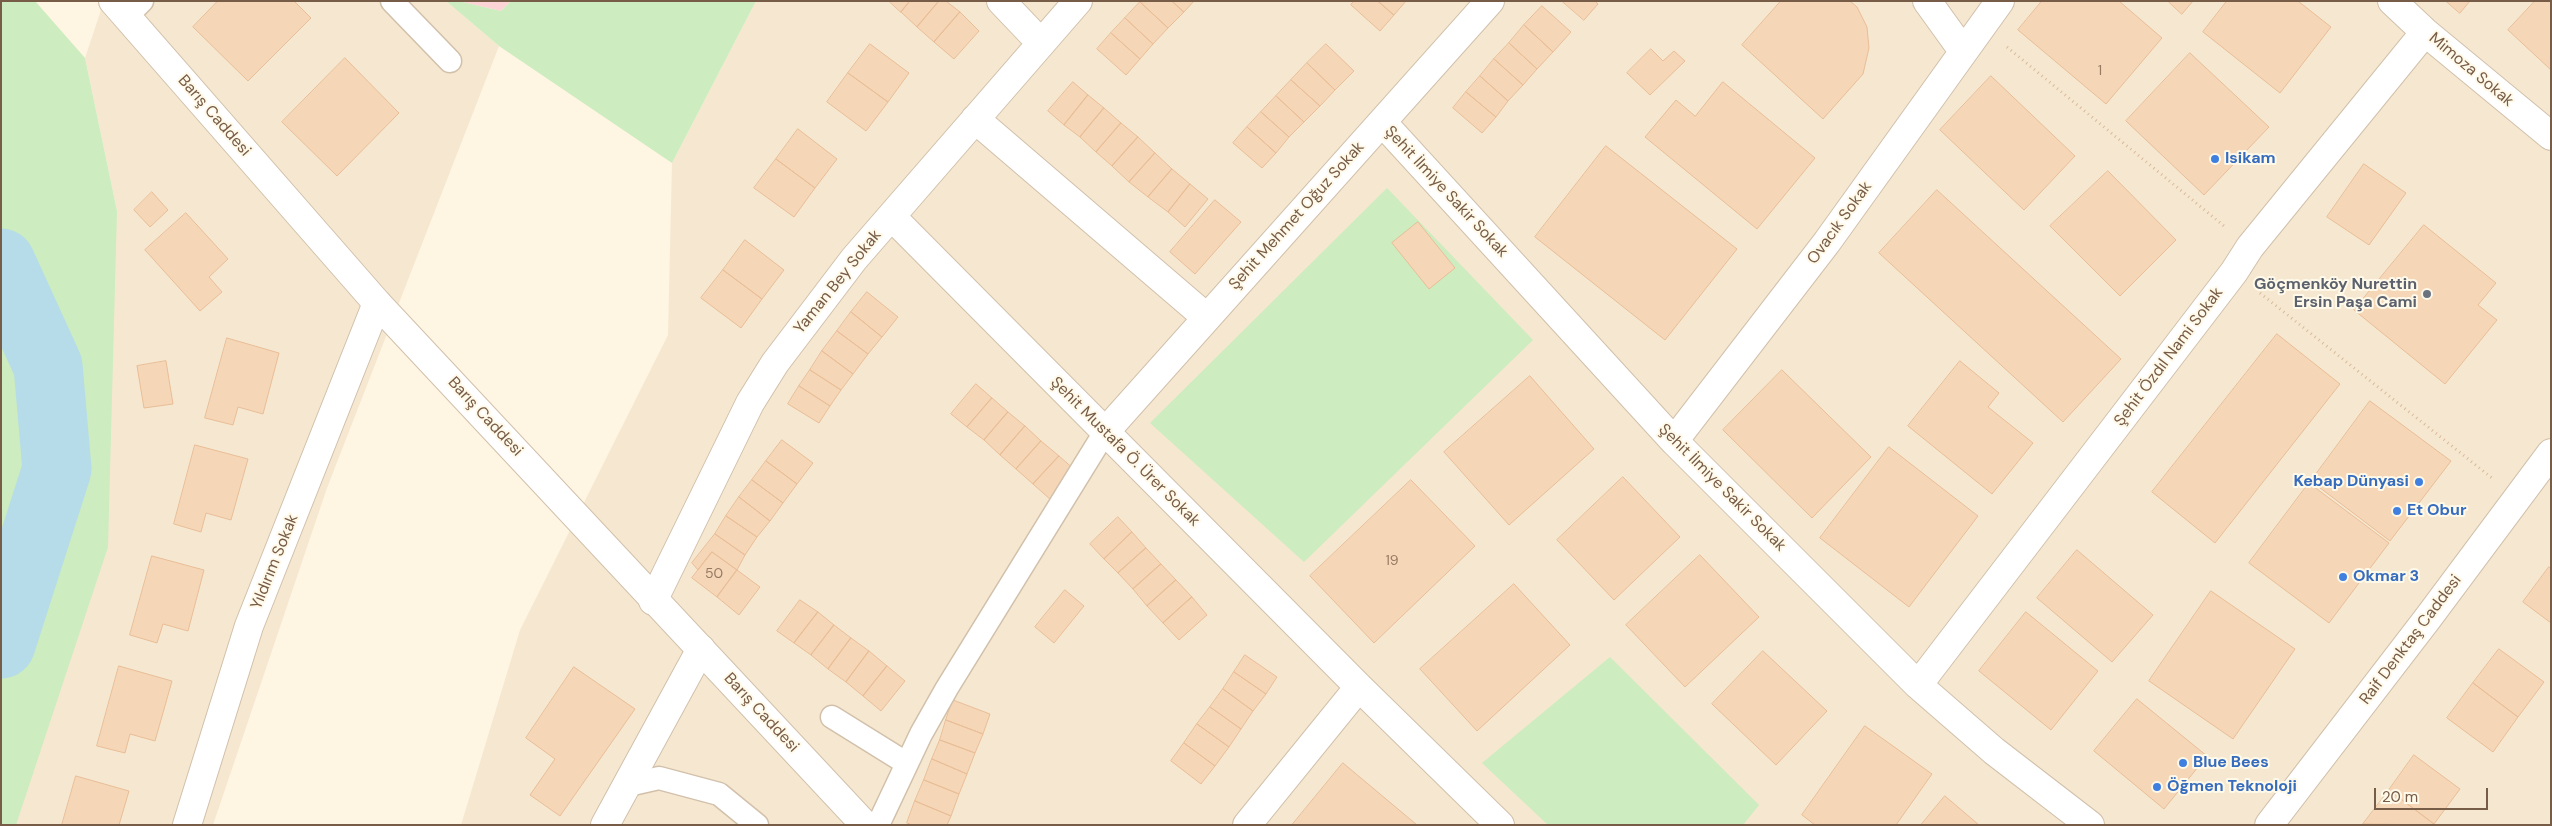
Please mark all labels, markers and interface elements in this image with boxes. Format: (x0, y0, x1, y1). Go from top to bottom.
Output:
street label: Mimoza Sokak (2425, 29, 2517, 111)
house number: 1 (2098, 63, 2102, 79)
street label: Barış Caddesi (174, 71, 254, 161)
street label: Şehit İlmiye Sakir Sokak (1380, 122, 1512, 262)
street label: Şehit Mehmet Oğuz Sokak (1225, 138, 1369, 294)
place label: Isikam (2225, 149, 2276, 169)
marker: Isikam (2209, 153, 2221, 165)
street label: Ovacık Sokak (1804, 178, 1876, 268)
street label: Yaman Bey Sokak (790, 226, 886, 338)
place label: Göçmenköy Nurettin Ersin Paşa Cami (2254, 275, 2417, 313)
street label: Şehit Özdıl Nami Sokak (2111, 284, 2227, 430)
marker: Göçmenköy Nurettin Ersin Paşa Cami (2421, 288, 2433, 300)
street label: Barış Caddesi (443, 373, 527, 461)
street label: Şehit Mustafa Ö. Ürer Sokak (1046, 373, 1204, 531)
street label: Şehit İlmiye Sakir Sokak (1654, 420, 1790, 556)
place label: Kebap Dünyasi (2293, 472, 2409, 492)
marker: Kebap Dünyasi (2413, 476, 2425, 488)
place label: Et Obur (2407, 501, 2466, 521)
marker: Et Obur (2391, 505, 2403, 517)
street label: Yıldırım Sokak (247, 512, 303, 612)
house number: 19 (1385, 553, 1399, 569)
house number: 50 (705, 566, 723, 582)
place label: Okmar 3 (2353, 567, 2419, 587)
marker: Okmar 3 (2337, 571, 2349, 583)
street label: Raif Denktaş Caddesi (2356, 571, 2466, 709)
street label: Barış Caddesi (719, 669, 803, 757)
place label: Blue Bees (2193, 753, 2269, 773)
marker: Blue Bees (2177, 757, 2189, 769)
place label: Öğmen Teknoloji (2167, 777, 2297, 797)
scale bar (2377, 778, 2491, 810)
marker: Öğmen Teknoloji (2151, 781, 2163, 793)
text: 20 m (2382, 787, 2418, 807)

